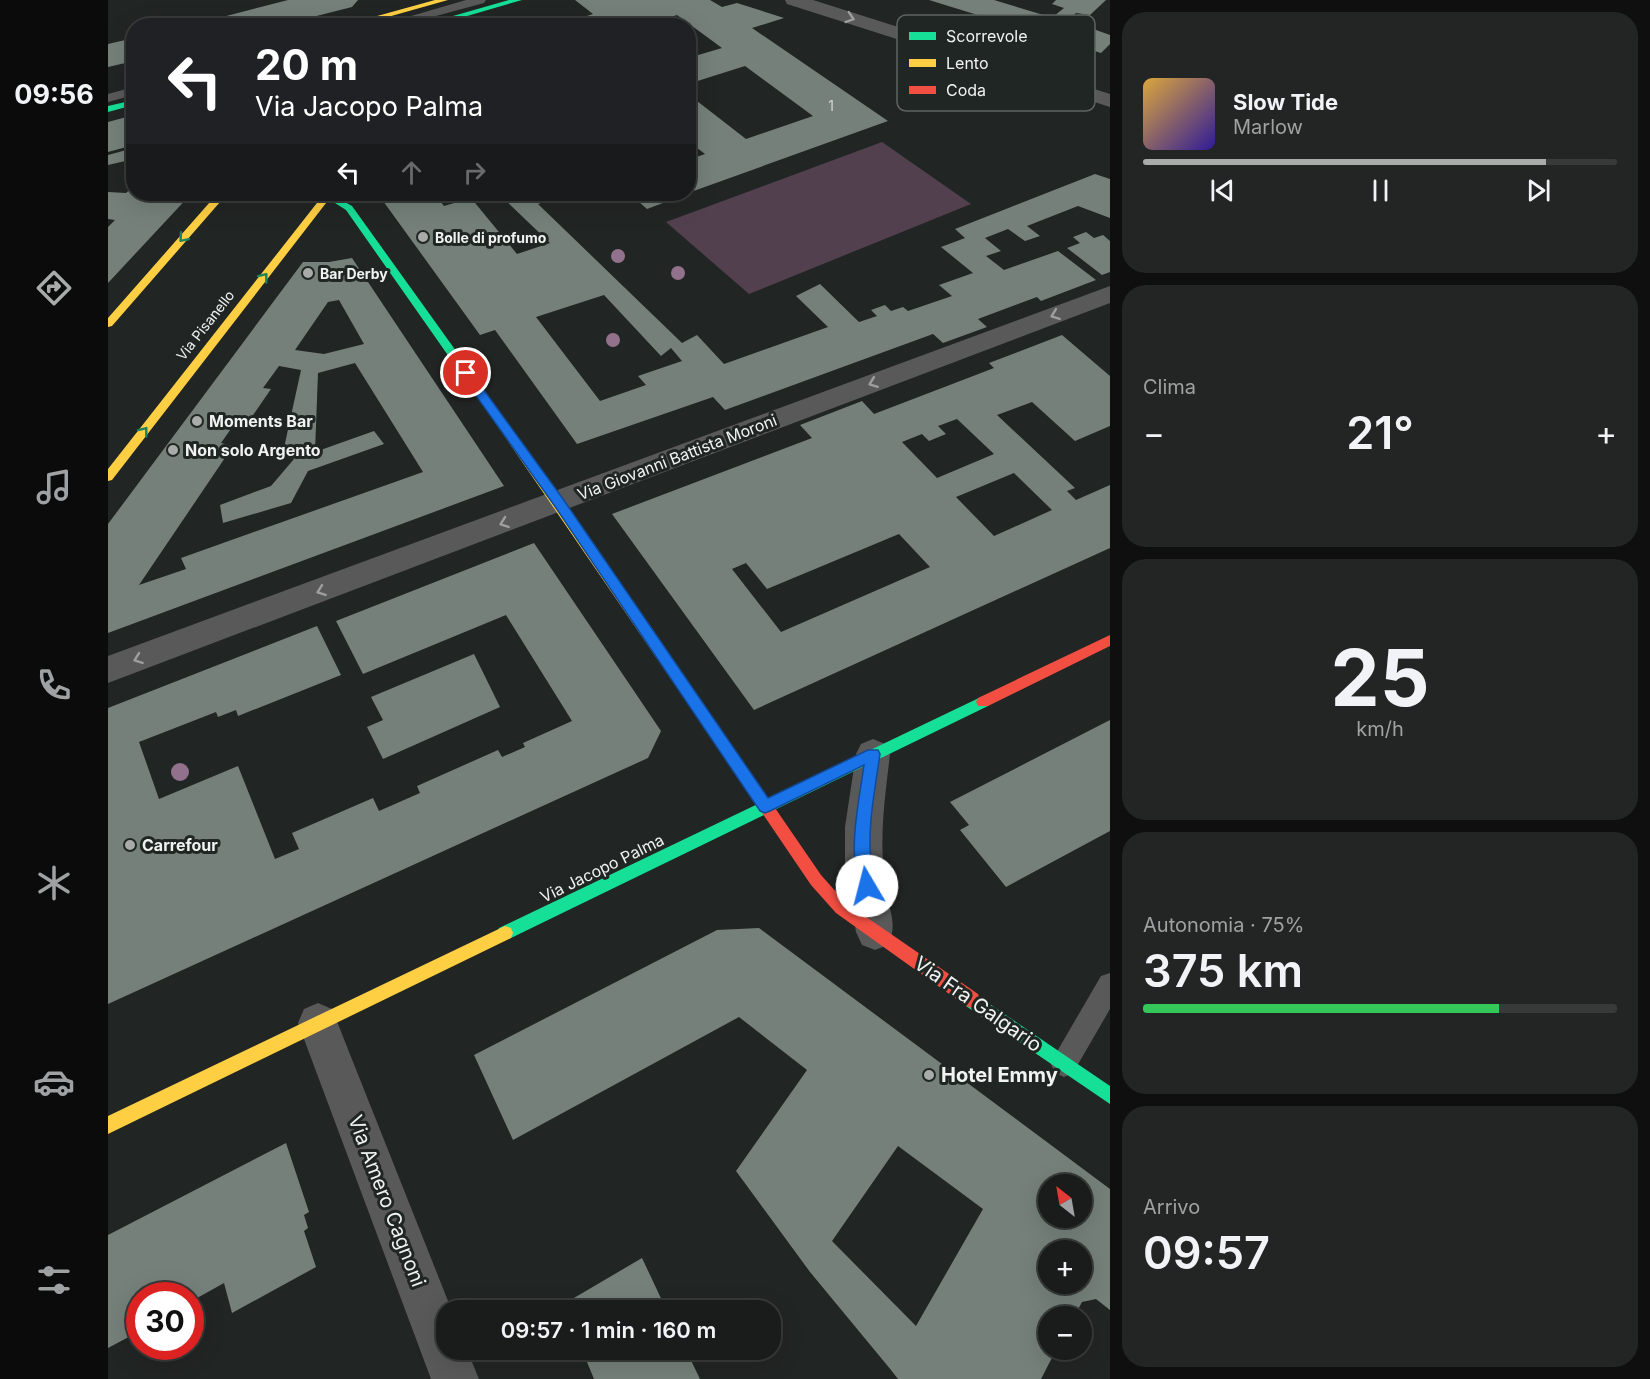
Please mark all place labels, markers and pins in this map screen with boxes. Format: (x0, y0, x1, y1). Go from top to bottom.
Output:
place label: Bolle di profumo (435, 229, 547, 246)
marker: Bolle di profumo (416, 230, 430, 244)
place label: Bar Derby (320, 265, 388, 282)
marker: Bar Derby (301, 266, 315, 280)
pin (440, 347, 491, 398)
place label: Moments Bar (209, 411, 313, 431)
marker: Moments Bar (190, 414, 204, 428)
place label: Non solo Argento (185, 440, 321, 460)
marker: Non solo Argento (166, 443, 180, 457)
place label: Carrefour (142, 835, 218, 855)
marker: Carrefour (123, 838, 137, 852)
place label: Hotel Emmy (941, 1063, 1058, 1087)
marker: Hotel Emmy (922, 1068, 936, 1082)

